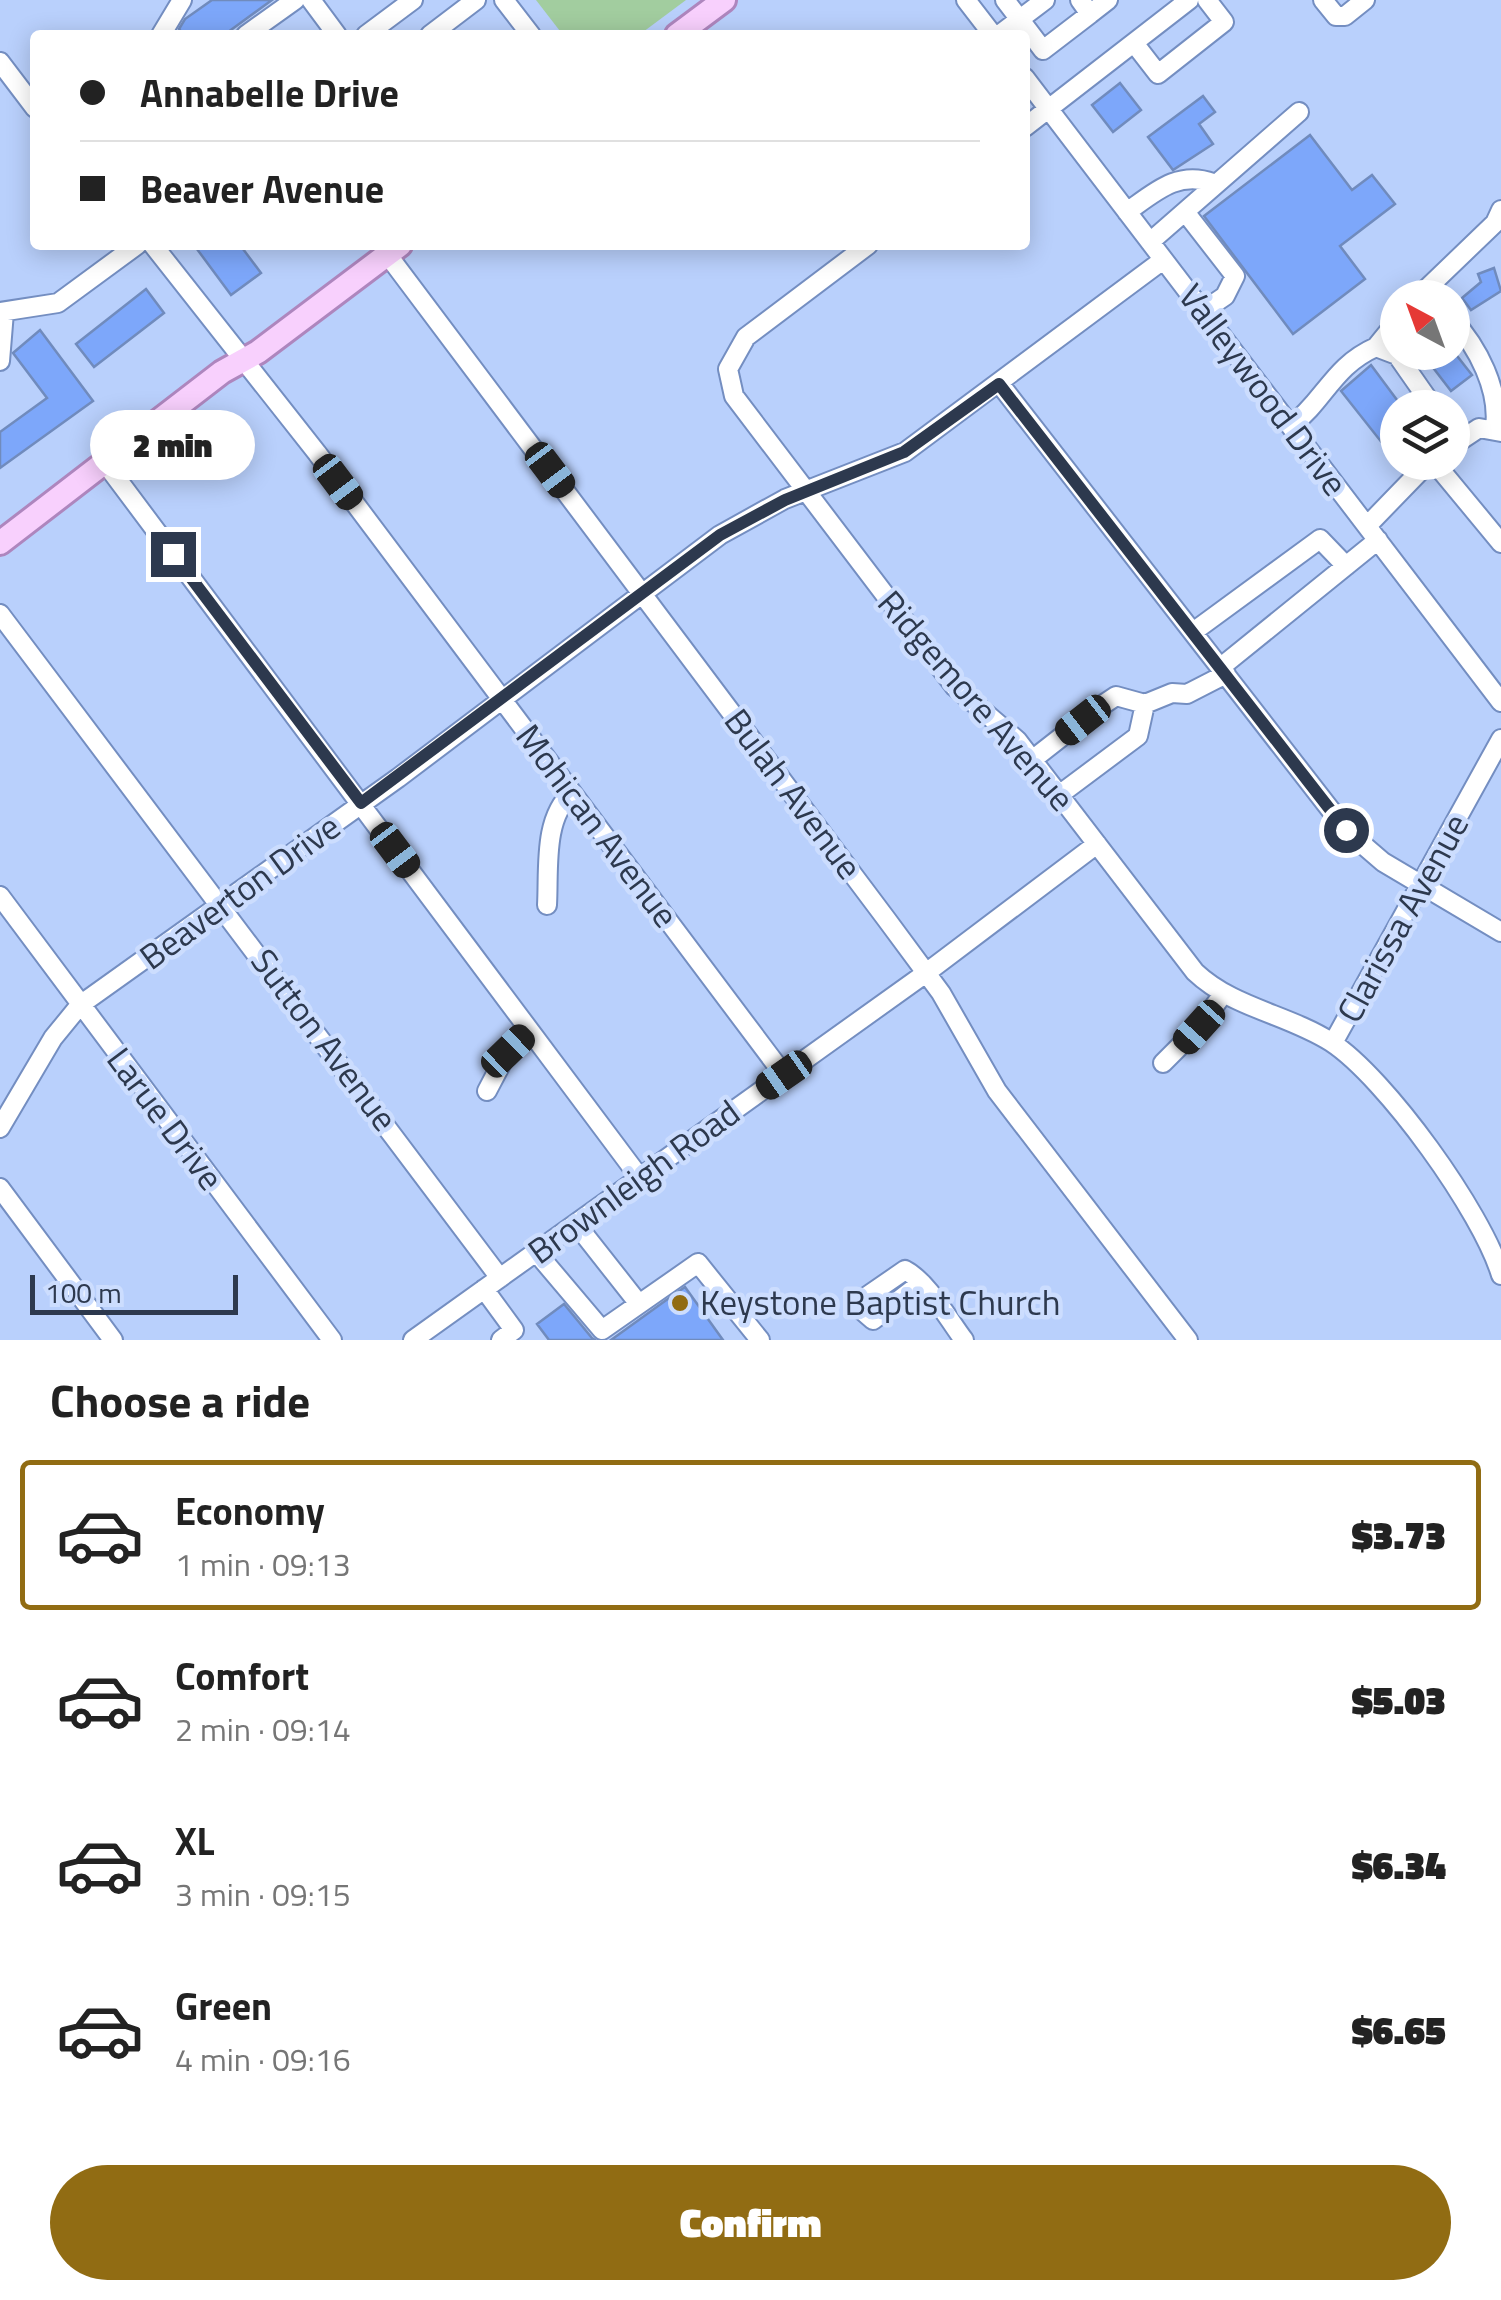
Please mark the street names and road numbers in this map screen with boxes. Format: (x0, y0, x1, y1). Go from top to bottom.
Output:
street label: Valleywood Drive (1166, 272, 1362, 507)
street label: Ridgemore Avenue (865, 578, 1088, 823)
street label: Bulah Avenue (712, 697, 876, 890)
street label: Mohican Avenue (503, 712, 692, 939)
street label: Beaverton Drive (128, 800, 351, 983)
street label: Clarissa Avenue (1322, 803, 1482, 1032)
street label: Sutton Avenue (238, 937, 412, 1142)
street label: Larue Drive (94, 1035, 238, 1201)
street label: Brownleigh Road (516, 1086, 751, 1277)

